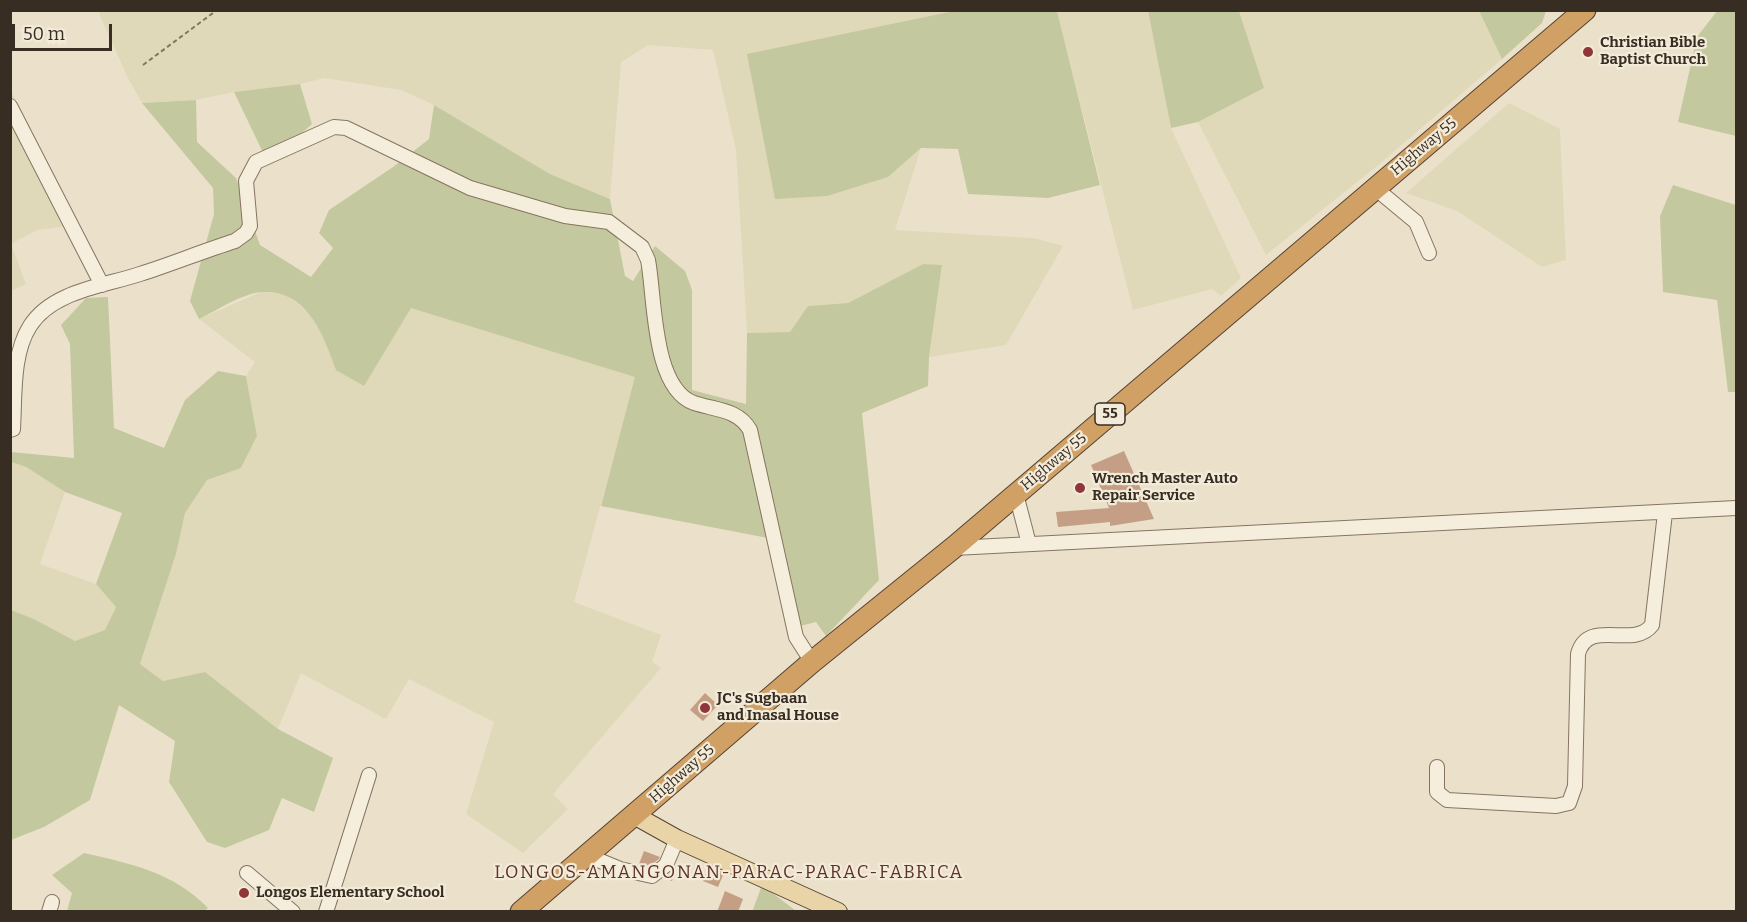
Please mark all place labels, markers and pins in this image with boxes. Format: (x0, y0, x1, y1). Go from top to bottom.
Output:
place label: Christian Bible Baptist Church (1600, 34, 1706, 69)
marker: Christian Bible Baptist Church (1581, 45, 1595, 59)
place label: Wrench Master Auto Repair Service (1092, 470, 1238, 505)
marker: Wrench Master Auto Repair Service (1073, 481, 1087, 495)
place label: JC's Sugbaan and Inasal House (717, 690, 839, 725)
marker: JC's Sugbaan and Inasal House (698, 701, 712, 715)
place label: Longos Elementary School (256, 884, 444, 902)
marker: Longos Elementary School (237, 886, 251, 900)

